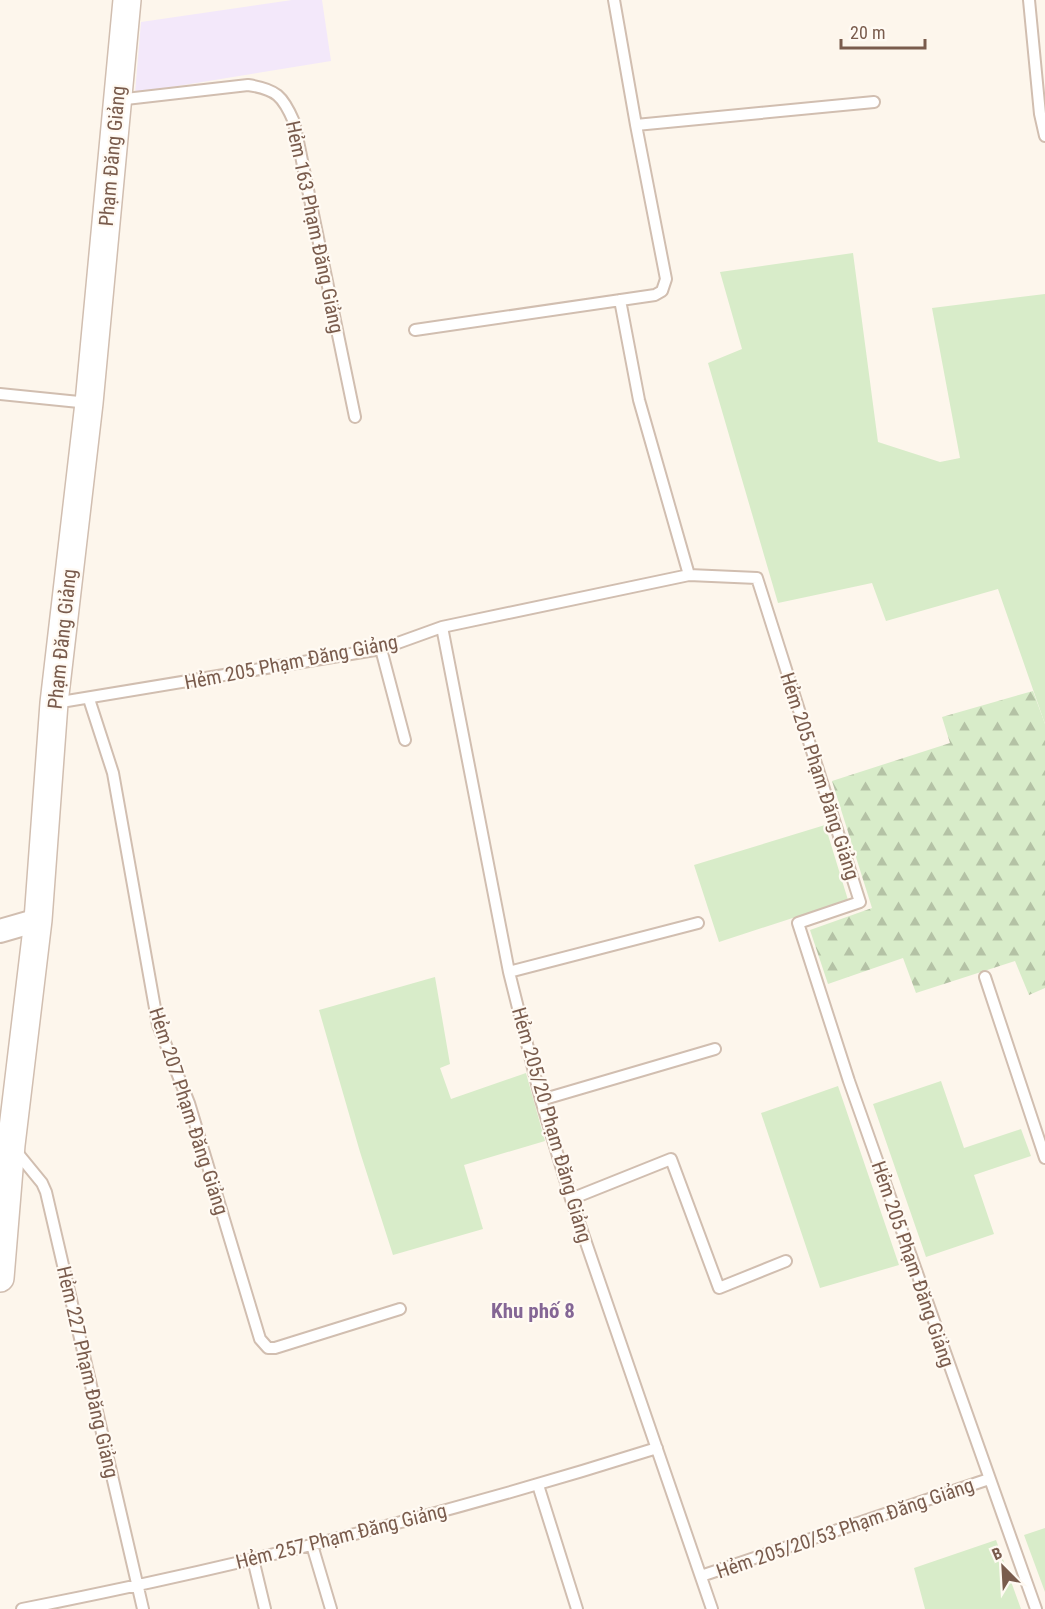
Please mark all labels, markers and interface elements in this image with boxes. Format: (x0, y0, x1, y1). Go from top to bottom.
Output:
scale bar (841, 12, 925, 50)
text: 20 m (850, 22, 885, 43)
street label: Phạm Đăng Giảng (94, 85, 130, 227)
street label: Hẻm 163 Phạm Đăng Giảng (281, 119, 349, 335)
street label: Phạm Đăng Giảng (43, 568, 81, 710)
street label: Hẻm 205 Phạm Đăng Giảng (182, 630, 400, 694)
street label: Hẻm 205 Phạm Đăng Giảng (775, 669, 865, 883)
street label: Hẻm 207 Phạm Đăng Giảng (144, 1004, 234, 1218)
street label: Hẻm 205/20 Phạm Đăng Giảng (507, 1005, 597, 1245)
street label: Hẻm 205 Phạm Đăng Giảng (866, 1158, 960, 1370)
street label: Hẻm 227 Phạm Đăng Giảng (52, 1264, 124, 1480)
district label: Khu phố 8 (491, 1299, 575, 1323)
street label: Hẻm 205/20/53 Phạm Đăng Giảng (713, 1473, 977, 1583)
street label: Hẻm 257 Phạm Đăng Giảng (233, 1498, 449, 1574)
north arrow (973, 1537, 1033, 1597)
text: B (989, 1543, 1005, 1564)

